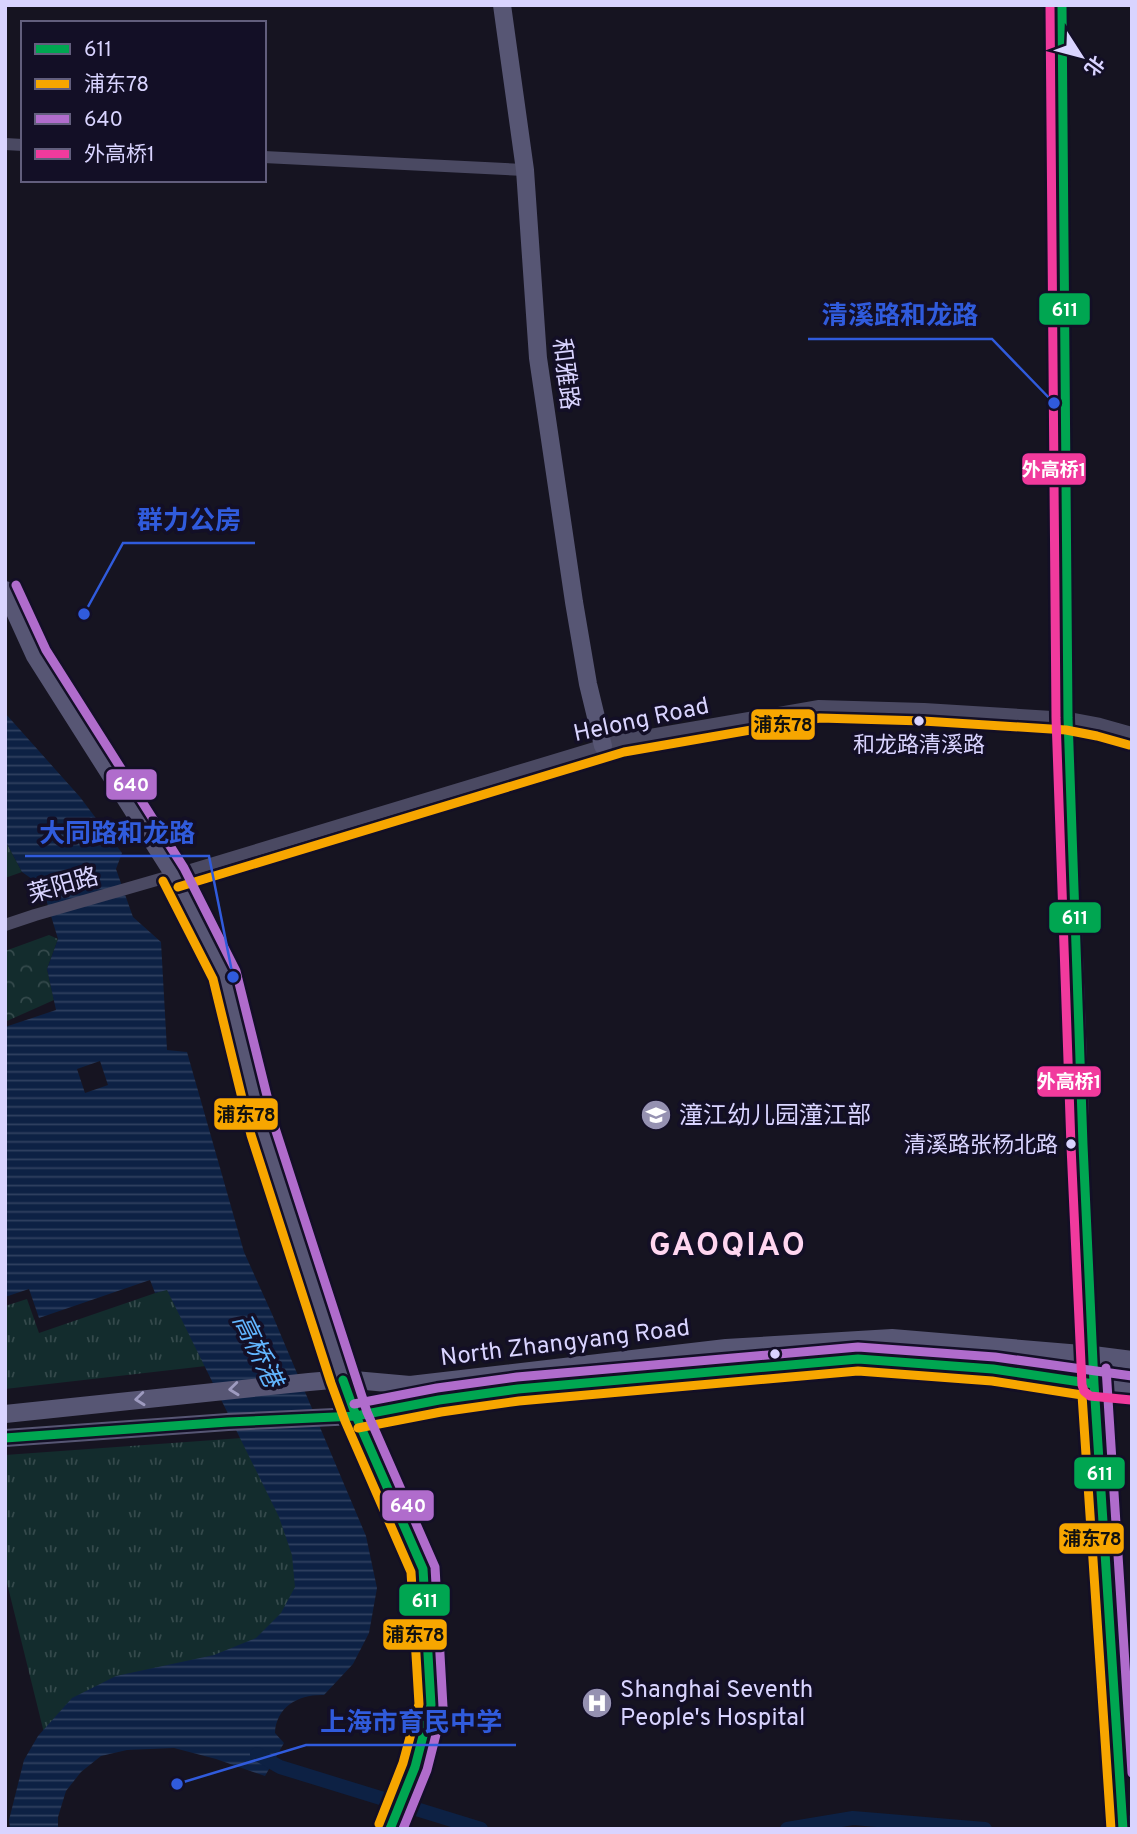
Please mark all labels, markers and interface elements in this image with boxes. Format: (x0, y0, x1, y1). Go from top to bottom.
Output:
legend (21, 21, 266, 182)
north arrow (1046, 21, 1116, 91)
text: 611 (84, 37, 112, 64)
text: 北 (1078, 50, 1108, 80)
text: 浦东78 (84, 72, 149, 99)
text: 640 (84, 107, 123, 134)
text: 外高桥1 (84, 142, 155, 169)
callout: 清溪路和龙路 (808, 292, 992, 339)
line badge: 611 (1038, 292, 1091, 326)
text: 611 (1052, 299, 1078, 323)
text: 清溪路和龙路 (822, 301, 978, 334)
street label: 和雅路 (545, 337, 583, 412)
line badge: 外高桥1 (1021, 452, 1087, 486)
text: 外高桥1 (1022, 459, 1086, 483)
callout: 群力公房 (123, 496, 255, 543)
text: 群力公房 (137, 506, 241, 539)
street label: Helong Road (571, 692, 712, 750)
line badge: 浦东78 (750, 708, 816, 741)
text: 浦东78 (753, 714, 813, 738)
marker: 和龙路清溪路 (912, 714, 926, 728)
place label: 和龙路清溪路 (853, 733, 985, 760)
line badge: 640 (105, 768, 158, 801)
text: 640 (113, 774, 149, 798)
callout: 大同路和龙路 (25, 809, 209, 856)
text: 大同路和龙路 (39, 819, 195, 852)
street label: 莱阳路 (25, 863, 102, 911)
line badge: 611 (1048, 901, 1102, 934)
text: 611 (1062, 907, 1088, 931)
line badge: 外高桥1 (1036, 1065, 1102, 1098)
text: 外高桥1 (1037, 1071, 1101, 1095)
line badge: 浦东78 (213, 1097, 279, 1131)
school or university icon: 潼江幼儿园潼江部 (639, 1098, 673, 1132)
place label: 潼江幼儿园潼江部 (679, 1102, 871, 1132)
text: 浦东78 (216, 1104, 276, 1128)
place label: 清溪路张杨北路 (904, 1133, 1058, 1160)
marker: 清溪路张杨北路 (1064, 1137, 1078, 1151)
district label: GAOQIAO (649, 1227, 807, 1267)
water label: 高桥港 (224, 1309, 289, 1397)
street label: North Zhangyang Road (439, 1314, 692, 1374)
unlabelled marker (768, 1347, 782, 1361)
one-way arrow (228, 1382, 240, 1397)
one-way arrow (134, 1392, 146, 1407)
line badge: 611 (1073, 1456, 1126, 1490)
text: 611 (1087, 1463, 1113, 1487)
line badge: 640 (381, 1489, 435, 1522)
text: 640 (390, 1495, 426, 1519)
line badge: 浦东78 (1058, 1522, 1125, 1555)
text: 浦东78 (1062, 1528, 1122, 1552)
line badge: 611 (398, 1583, 451, 1617)
text: 611 (412, 1590, 438, 1614)
line badge: 浦东78 (382, 1618, 448, 1651)
text: 浦东78 (385, 1624, 445, 1648)
place label: Shanghai Seventh People's Hospital (620, 1676, 813, 1734)
hospital icon: Shanghai Seventh People's Hospital (580, 1686, 614, 1720)
callout: 上海市育民中学 (306, 1698, 516, 1745)
text: 上海市育民中学 (320, 1708, 502, 1741)

